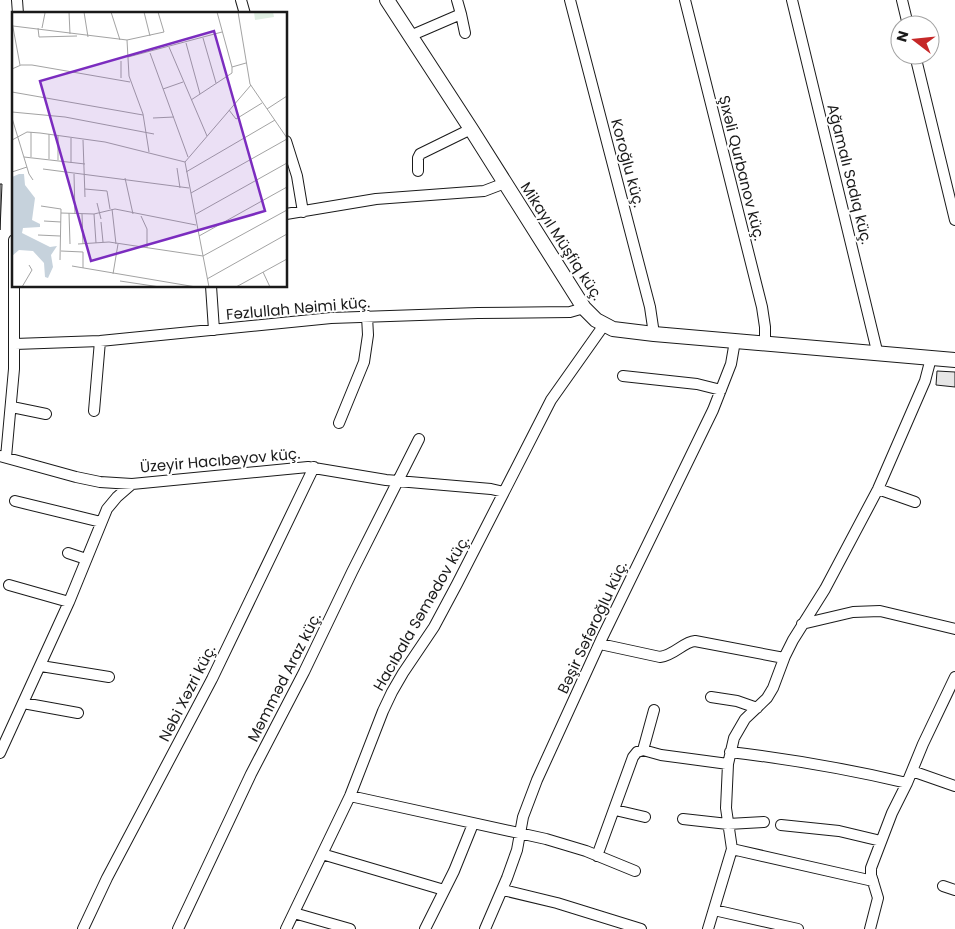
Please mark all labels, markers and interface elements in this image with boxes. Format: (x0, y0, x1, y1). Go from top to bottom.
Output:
inset map (12, 12, 288, 288)
north arrow (890, 15, 940, 65)
text: N (891, 29, 914, 44)
street label: Şıxəli Qurbanov küç. (714, 93, 770, 243)
street label: Ağamalı Sadıq küç. (822, 102, 878, 246)
street label: Koroğlu küç. (606, 116, 650, 210)
street label: Mikayıl Müşfiq küç. (516, 178, 608, 304)
street label: Fəzlullah Nəimi küç. (225, 291, 371, 325)
street label: Üzeyir Hacıbəyov küç. (139, 443, 301, 477)
street label: Hacıbala Səmədov küç. (368, 532, 474, 694)
street label: Bəşir Səfəroğlu küç. (552, 557, 632, 697)
street label: Məmməd Araz küç. (242, 609, 326, 745)
street label: Nəbi Xəzri küç. (154, 641, 220, 745)

